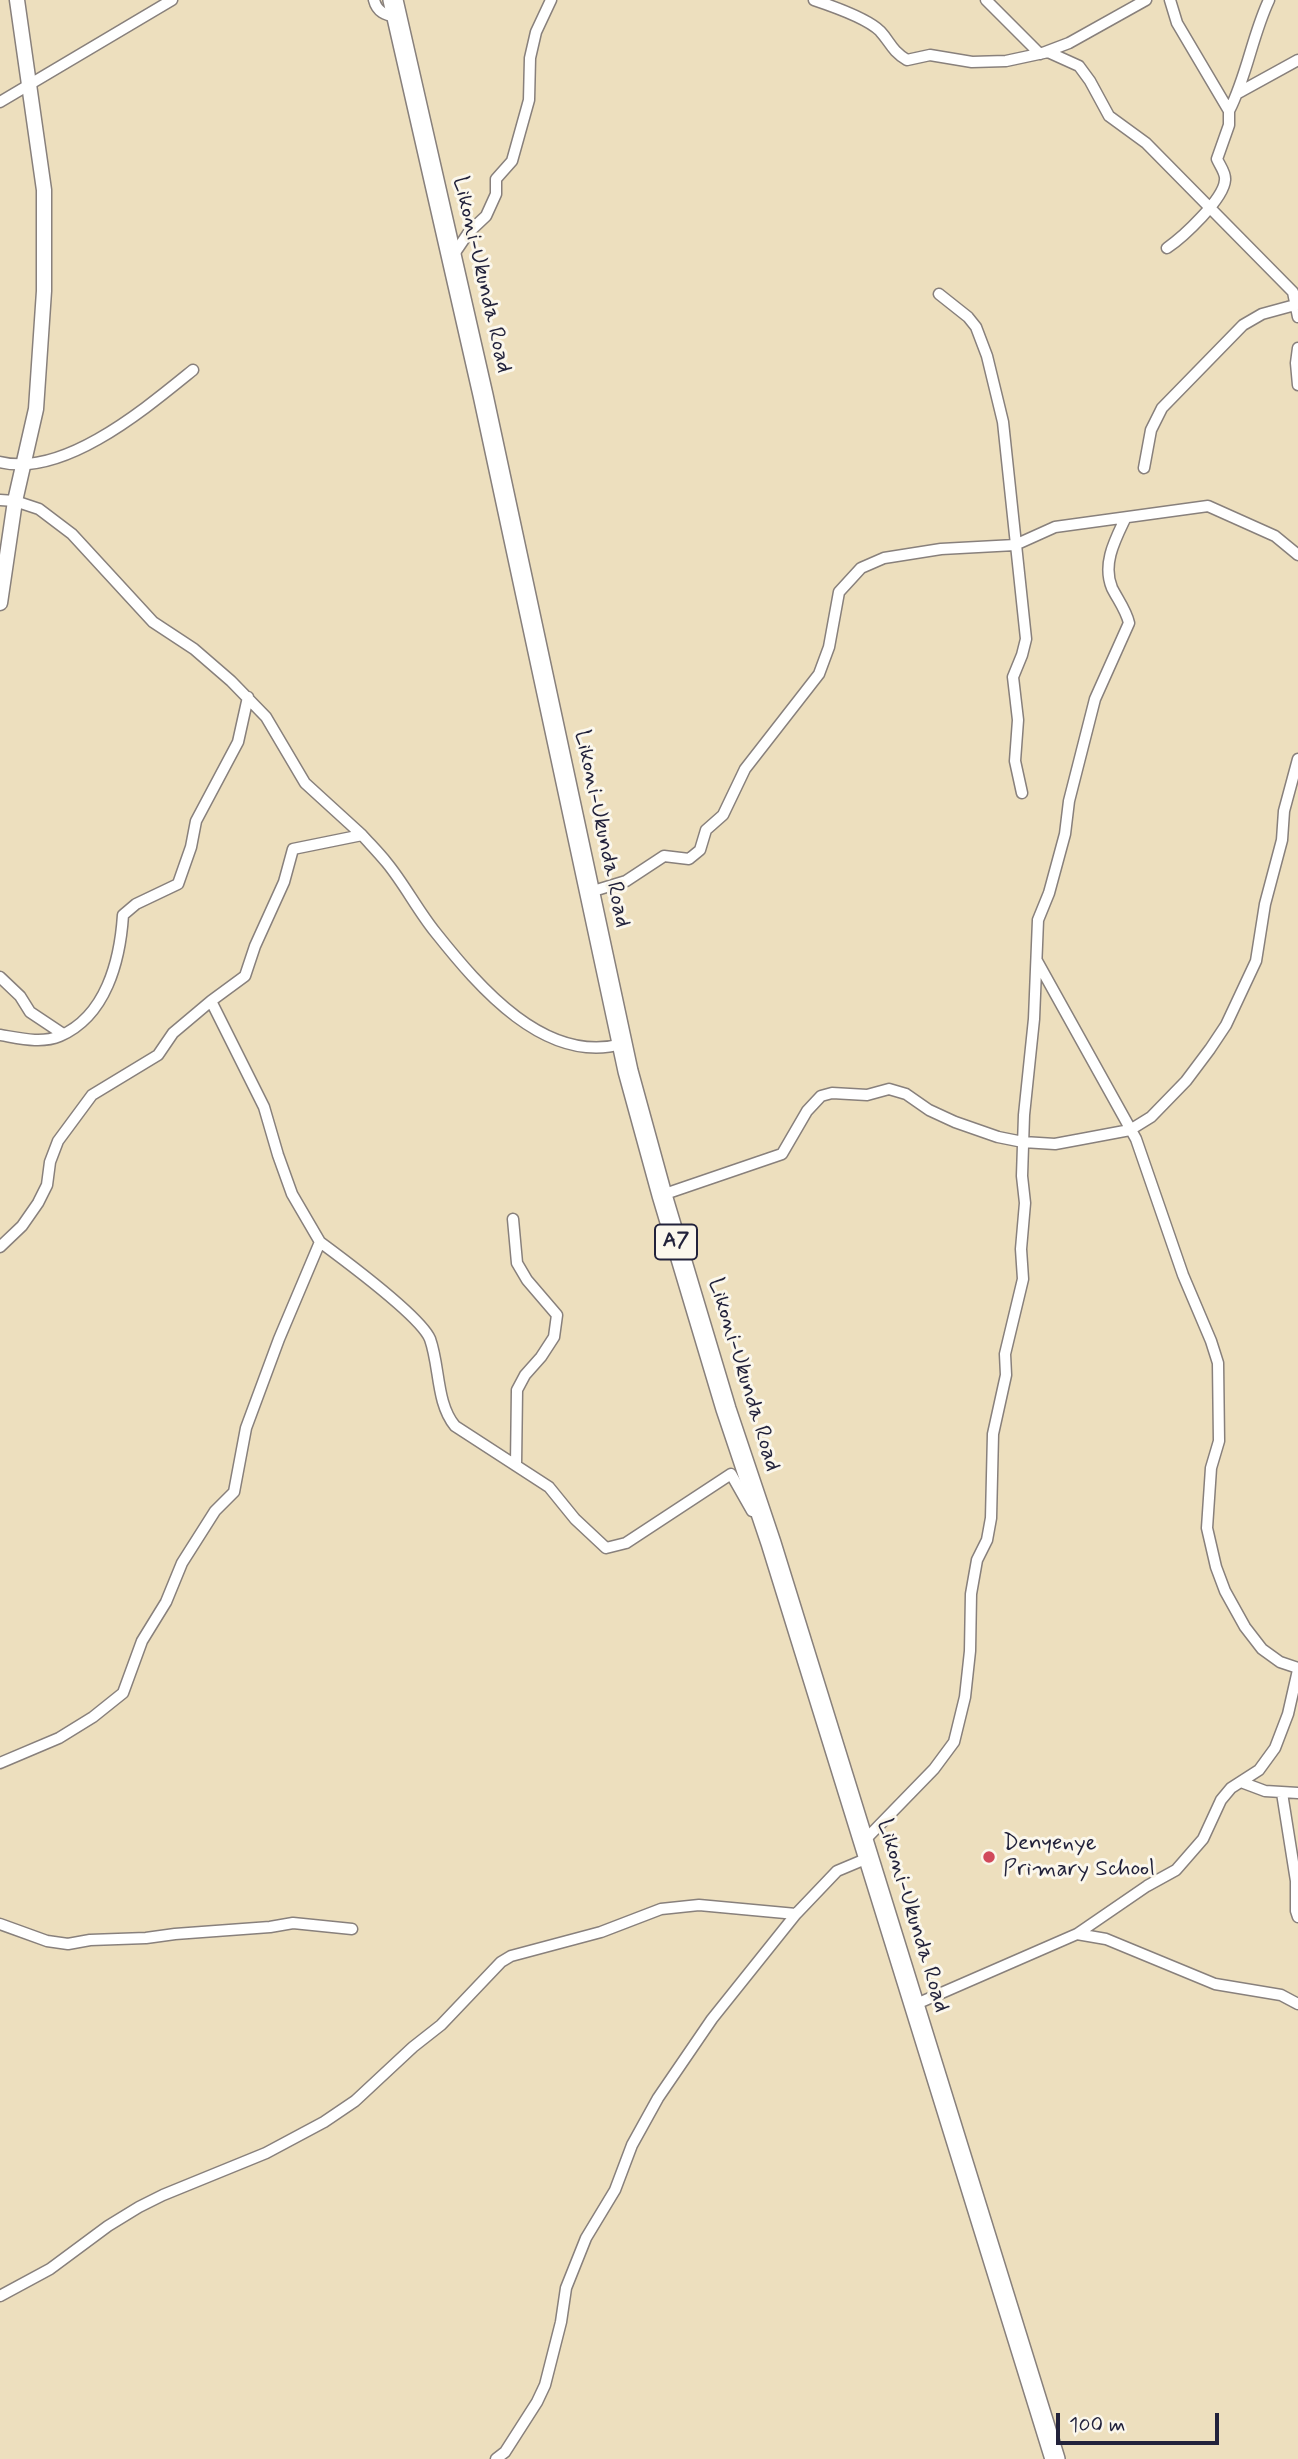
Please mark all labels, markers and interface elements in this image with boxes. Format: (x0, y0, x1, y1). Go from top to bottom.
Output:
street label: Likoni-Ukunda Road (445, 174, 517, 376)
street label: Likoni-Ukunda Road (567, 728, 635, 930)
road number: A7 (655, 1224, 697, 1260)
street label: Likoni-Ukunda Road (700, 1275, 786, 1475)
street label: Likoni-Ukunda Road (869, 1816, 955, 2016)
place label: Denyenye Primary School (1003, 1830, 1155, 1884)
marker: Denyenye Primary School (981, 1849, 997, 1865)
scale bar (1060, 2400, 1223, 2444)
text: 100 m (1069, 2411, 1125, 2439)

